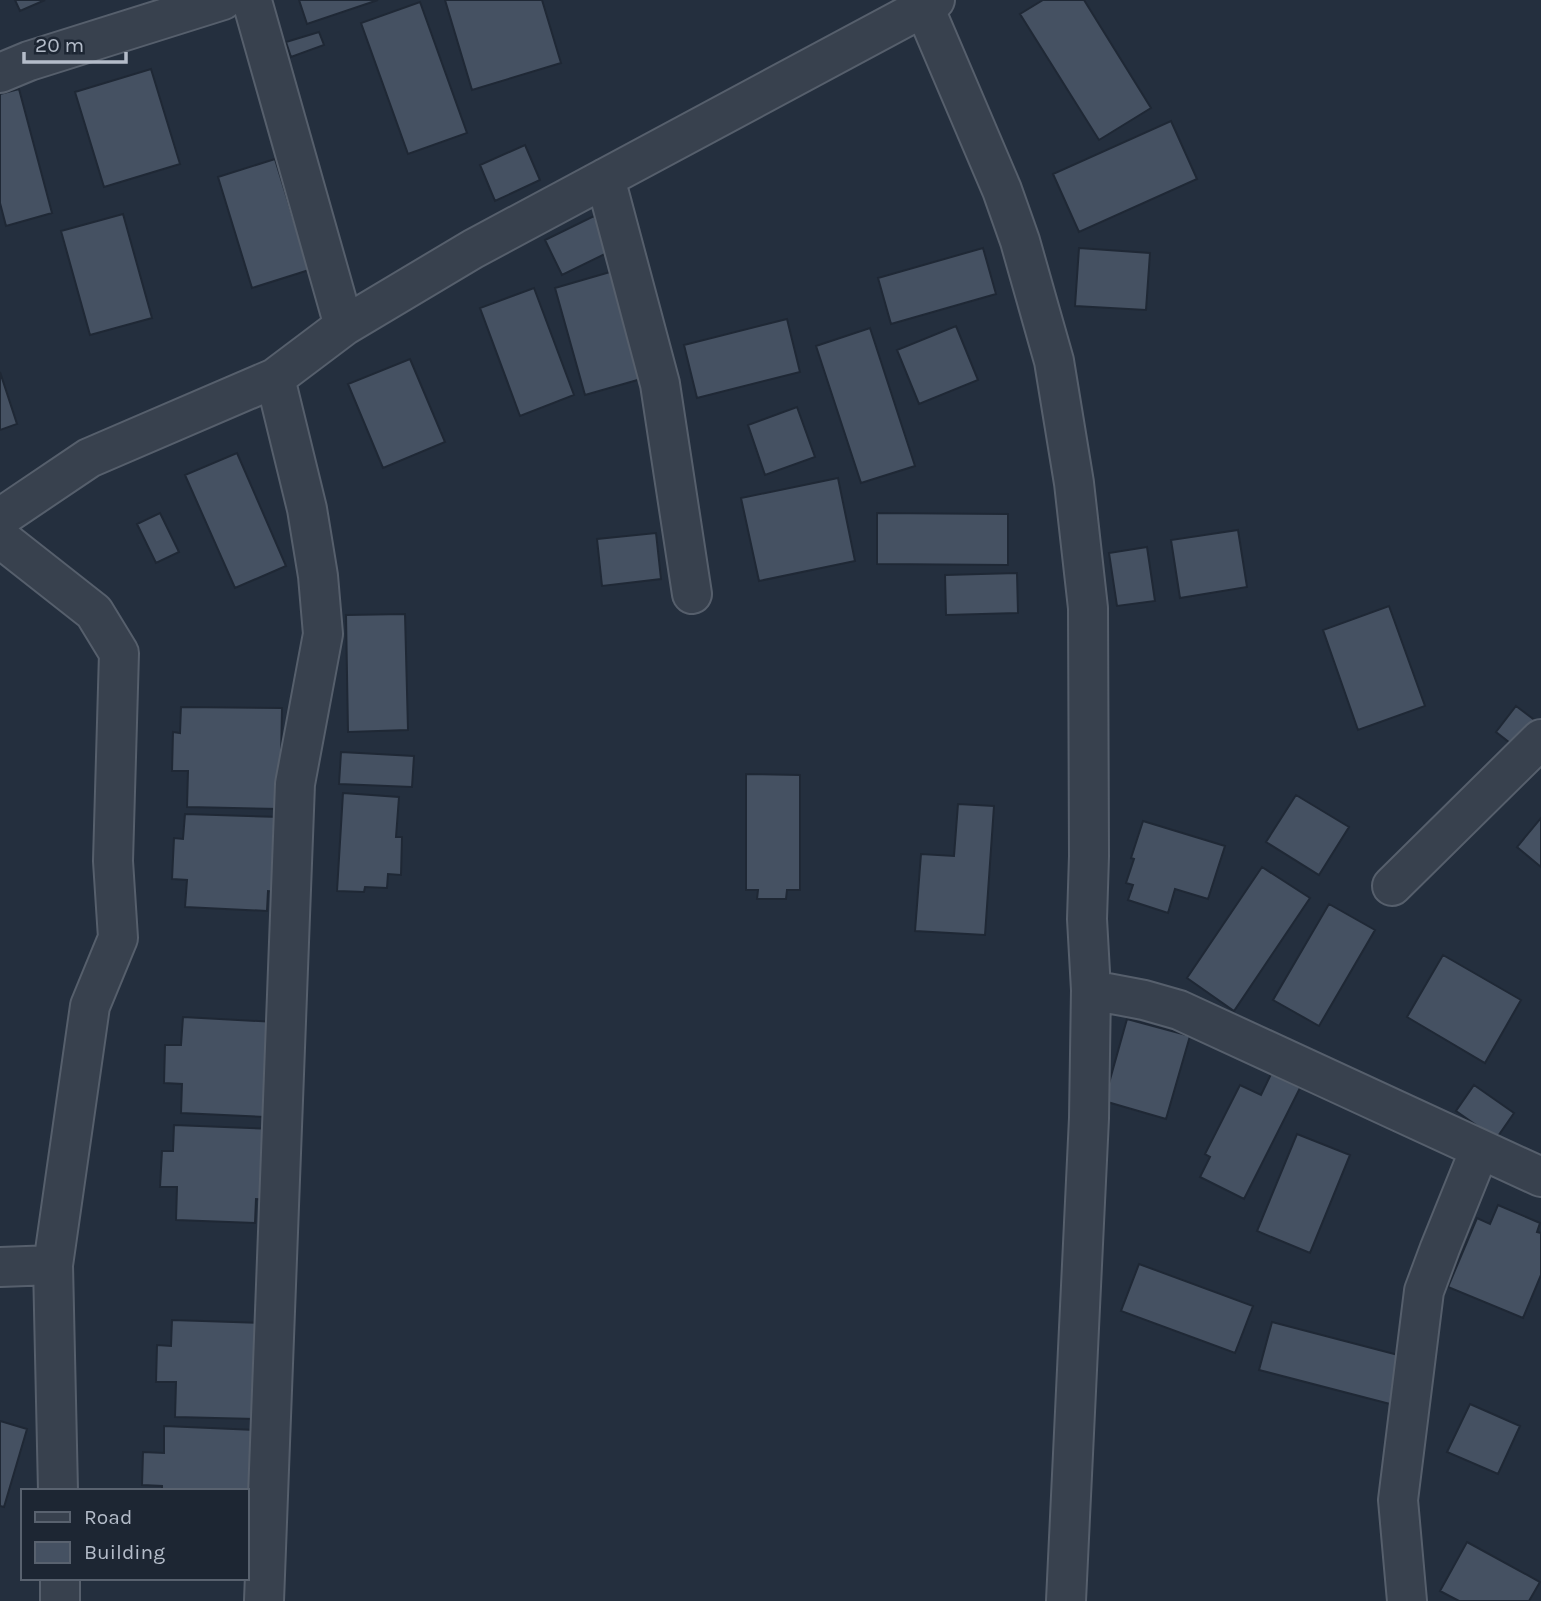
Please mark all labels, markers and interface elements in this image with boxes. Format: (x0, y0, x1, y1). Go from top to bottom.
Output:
scale bar (24, 21, 126, 65)
text: 20 m (35, 33, 84, 57)
legend (21, 1489, 248, 1580)
text: Road (84, 1505, 132, 1529)
text: Building (84, 1540, 165, 1564)

